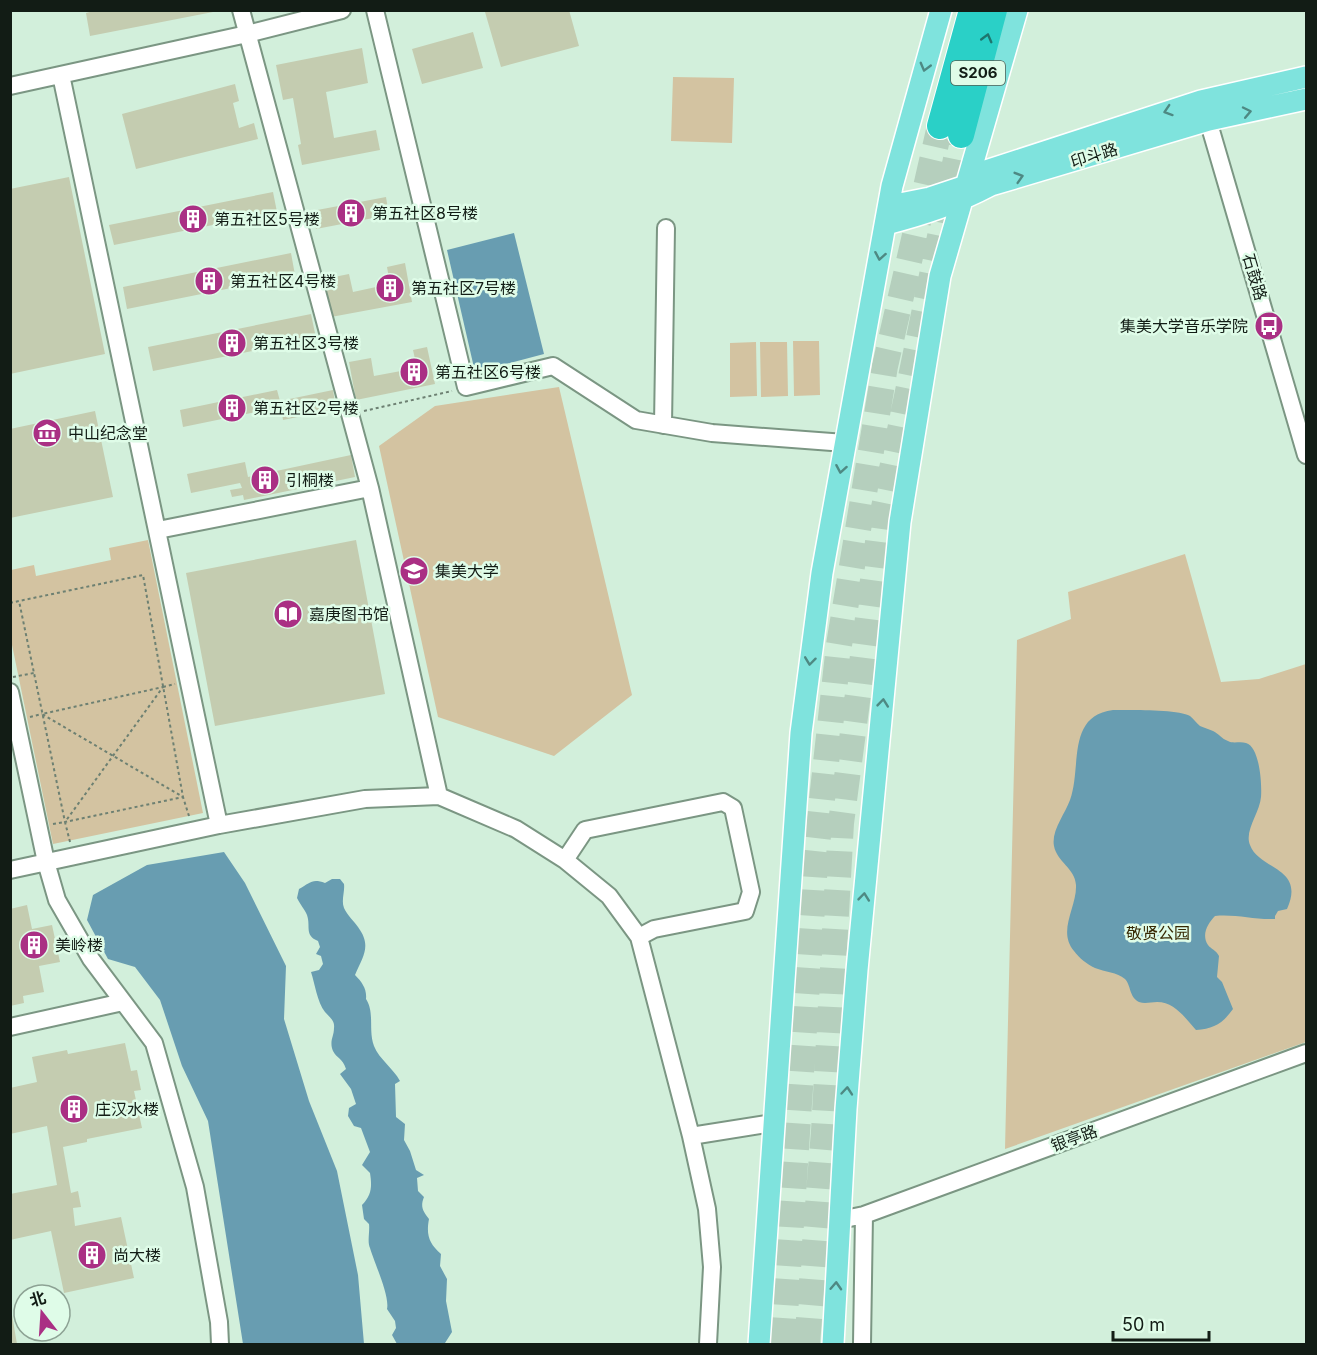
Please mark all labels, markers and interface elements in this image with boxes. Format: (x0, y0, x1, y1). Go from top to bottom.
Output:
one-way arrow (980, 33, 992, 44)
road number: S206 (951, 61, 1005, 85)
one-way arrow (920, 62, 933, 72)
one-way arrow (1163, 104, 1174, 117)
one-way arrow (1242, 106, 1252, 119)
street label: 印斗路 (1068, 138, 1120, 172)
one-way arrow (1013, 172, 1024, 184)
building icon: 第五社区8号楼 (335, 197, 367, 229)
building icon: 第五社区5号楼 (177, 203, 209, 235)
place label: 第五社区8号楼 (372, 203, 478, 223)
place label: 第五社区5号楼 (214, 209, 320, 229)
one-way arrow (874, 251, 887, 261)
street label: 石鼓路 (1239, 251, 1271, 303)
building icon: 第五社区4号楼 (193, 265, 225, 297)
place label: 第五社区4号楼 (230, 271, 336, 291)
building icon: 第五社区7号楼 (374, 272, 406, 304)
place label: 第五社区7号楼 (411, 278, 516, 298)
bus stop icon: 集美大学音乐学院 (1253, 310, 1285, 342)
place label: 集美大学音乐学院 (1120, 316, 1248, 336)
building icon: 第五社区3号楼 (216, 327, 248, 359)
place label: 第五社区3号楼 (253, 333, 359, 353)
building icon: 第五社区6号楼 (398, 356, 430, 388)
place label: 第五社区6号楼 (435, 362, 541, 382)
building icon: 第五社区2号楼 (216, 392, 248, 424)
place label: 第五社区2号楼 (253, 398, 359, 418)
museum icon: 中山纪念堂 (31, 417, 63, 449)
place label: 中山纪念堂 (68, 423, 148, 443)
one-way arrow (835, 463, 848, 473)
building icon: 引桐楼 (249, 464, 281, 496)
place label: 引桐楼 (286, 470, 334, 490)
school or university icon: 集美大学 (398, 555, 430, 587)
place label: 集美大学 (435, 561, 499, 581)
library icon: 嘉庚图书馆 (272, 598, 304, 630)
place label: 嘉庚图书馆 (309, 604, 389, 624)
one-way arrow (804, 657, 817, 666)
one-way arrow (876, 698, 889, 708)
one-way arrow (857, 893, 870, 902)
park label: 敬贤公园 (1126, 923, 1190, 943)
building icon: 美岭楼 (18, 929, 50, 961)
place label: 美岭楼 (55, 935, 103, 955)
one-way arrow (840, 1087, 853, 1096)
building icon: 庄汉水楼 (58, 1093, 90, 1125)
place label: 庄汉水楼 (95, 1099, 159, 1119)
street label: 银亭路 (1048, 1120, 1100, 1156)
building icon: 尚大楼 (76, 1239, 108, 1271)
place label: 尚大楼 (113, 1245, 161, 1265)
one-way arrow (830, 1282, 843, 1291)
north arrow (12, 1283, 72, 1343)
text: 北 (27, 1287, 48, 1311)
scale bar (1113, 1304, 1209, 1342)
text: 50 m (1122, 1314, 1165, 1335)

